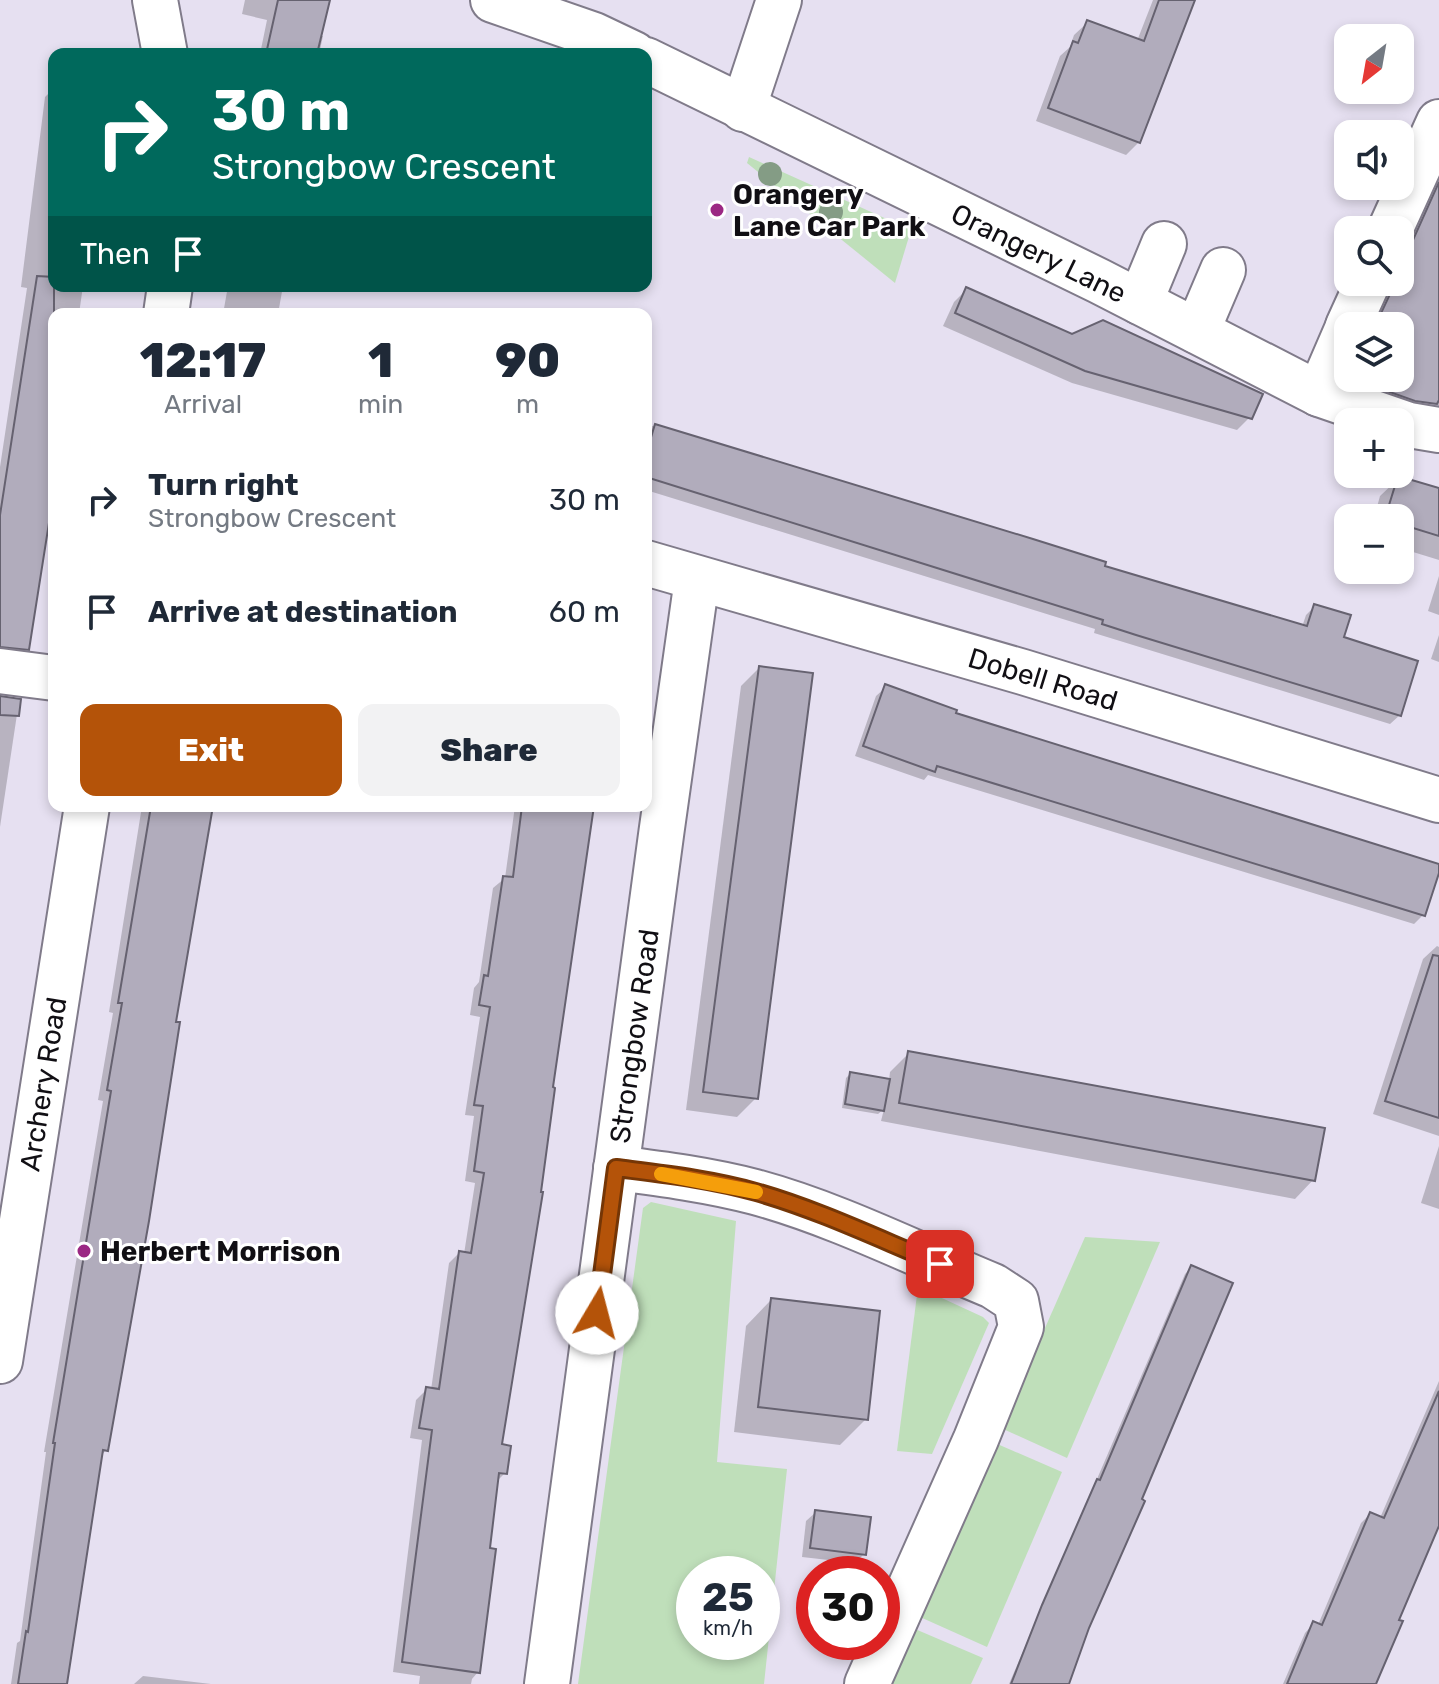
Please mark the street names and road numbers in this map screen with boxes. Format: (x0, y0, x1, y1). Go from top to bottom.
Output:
street label: Orangery Lane (946, 197, 1132, 310)
street label: Dobell Road (964, 641, 1122, 718)
street label: Strongbow Road (603, 927, 666, 1145)
street label: Archery Road (13, 995, 74, 1174)

